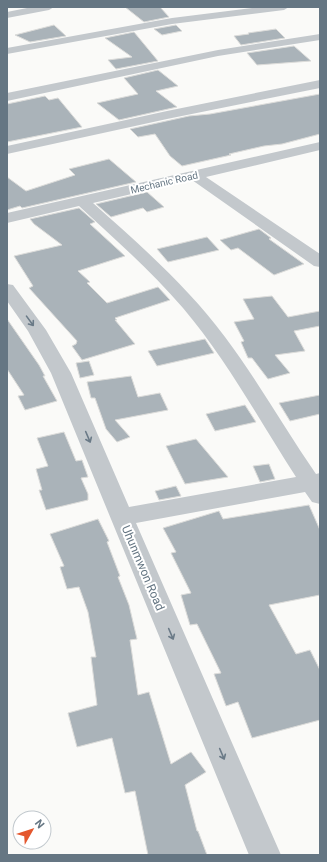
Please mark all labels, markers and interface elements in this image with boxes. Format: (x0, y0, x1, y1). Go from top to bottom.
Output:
street label: Mechanic Road (129, 169, 199, 196)
one-way arrow (26, 315, 34, 326)
one-way arrow (85, 430, 92, 442)
street label: Uhunmwon Road (119, 523, 167, 613)
one-way arrow (168, 627, 176, 639)
one-way arrow (219, 747, 226, 759)
north arrow (12, 810, 52, 850)
text: N (32, 817, 47, 831)

